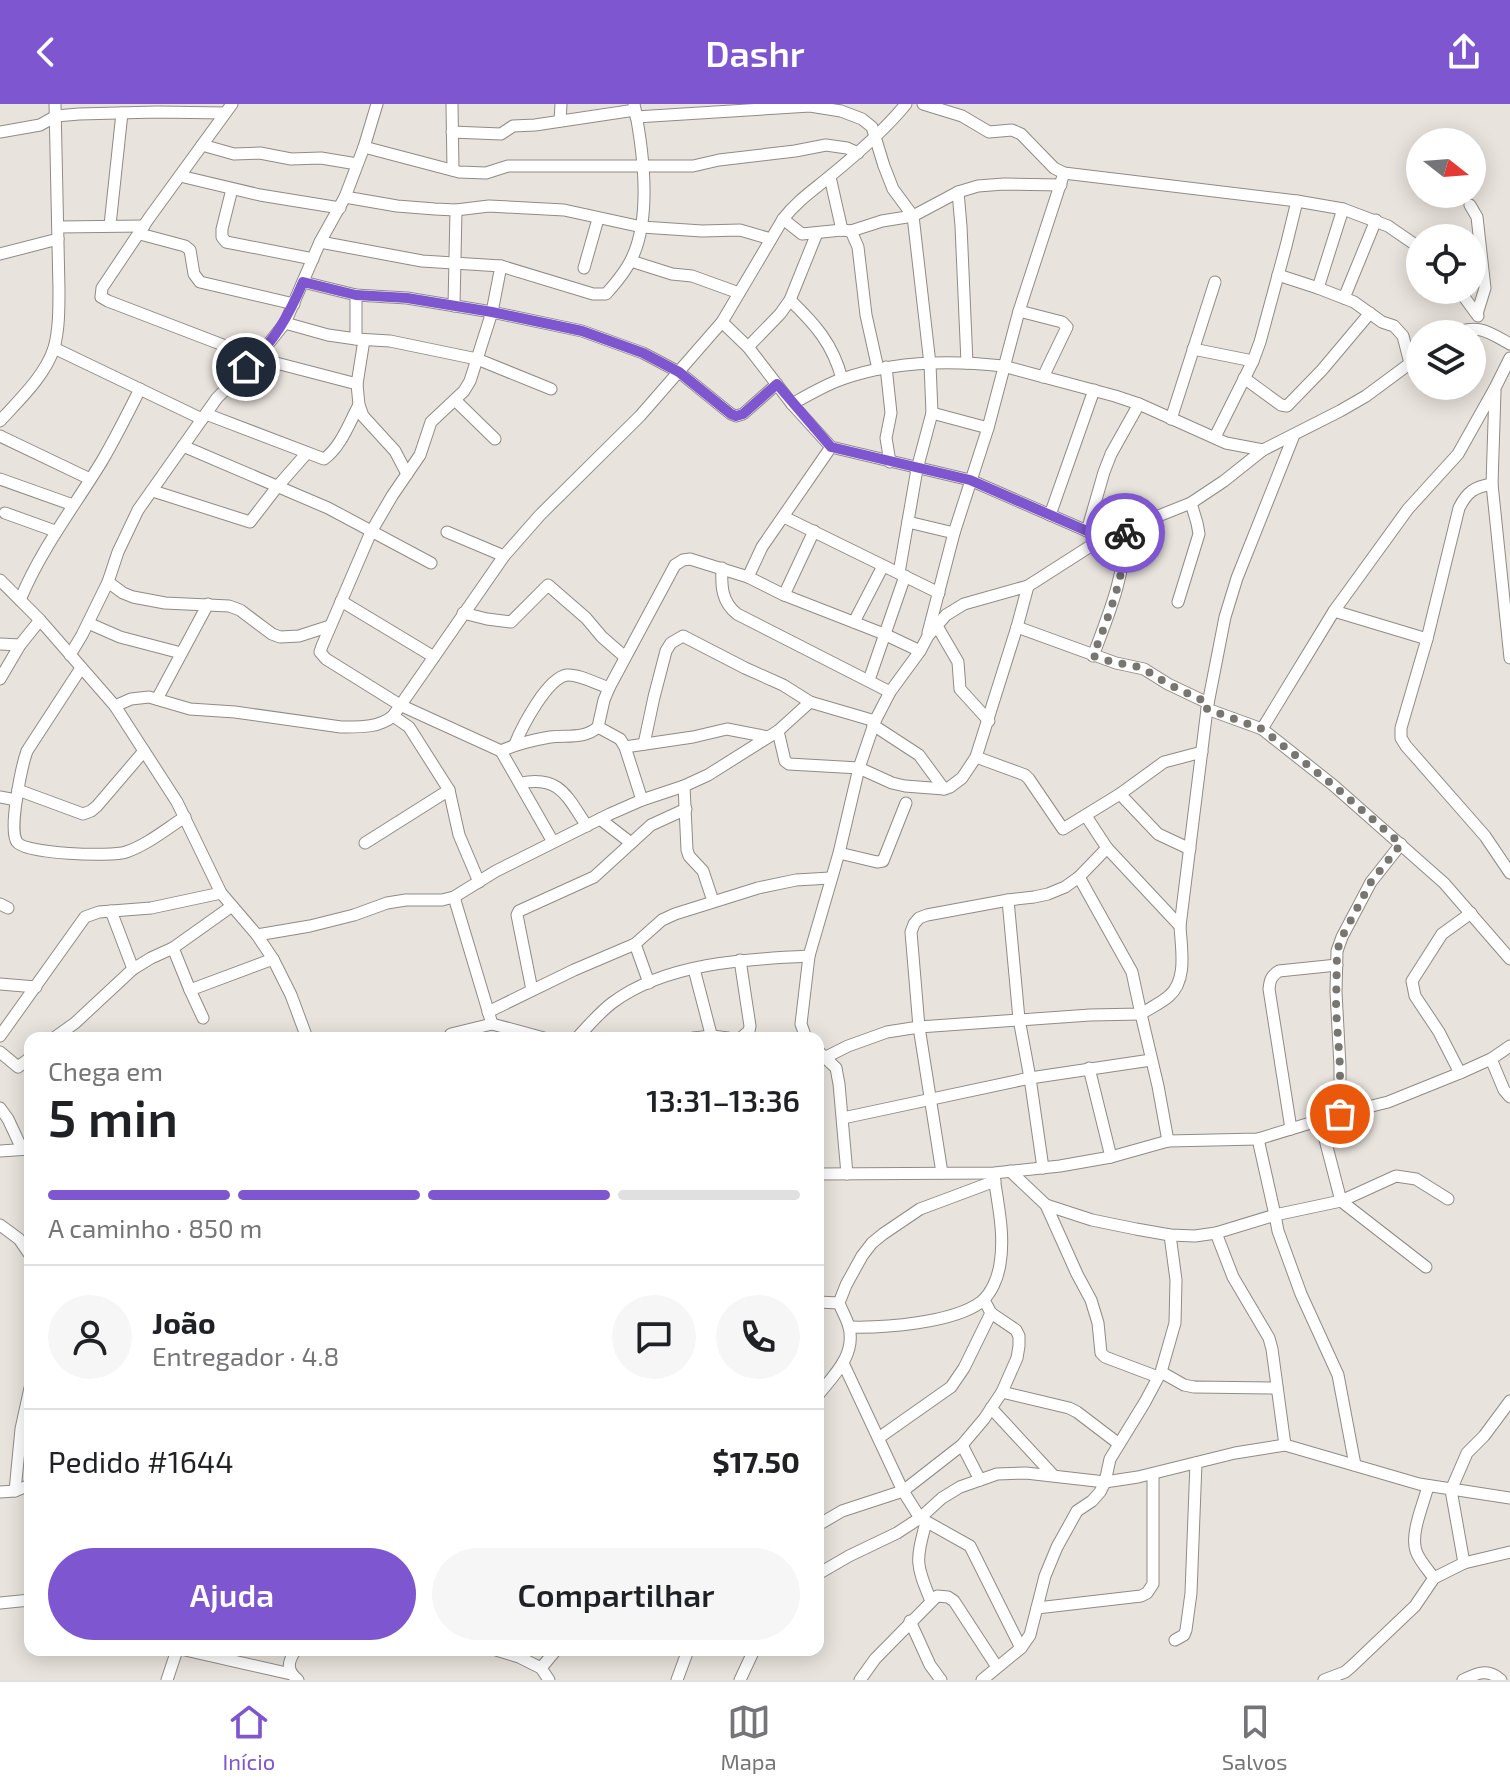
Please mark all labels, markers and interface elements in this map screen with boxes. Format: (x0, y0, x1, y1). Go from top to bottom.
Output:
icon: back (24, 30, 68, 74)
icon: share (1442, 30, 1486, 74)
text: Dashr (705, 31, 805, 74)
north arrow (1406, 128, 1486, 208)
map controls (1406, 128, 1486, 400)
button: locate (1406, 224, 1486, 304)
button: layers (1406, 320, 1486, 400)
pin (212, 333, 280, 401)
icon: home (224, 345, 268, 389)
courier (1085, 493, 1165, 573)
icon: bike (1103, 511, 1147, 555)
text: Chega em (48, 1055, 163, 1086)
pin (1306, 1080, 1374, 1148)
text: 13:31–13:36 (646, 1082, 800, 1118)
text: 5 min (48, 1085, 178, 1147)
icon: bag (1318, 1092, 1362, 1136)
text: A caminho · 850 m (48, 1212, 262, 1243)
button: person (48, 1295, 132, 1379)
button: chat (612, 1295, 696, 1379)
button: phone (716, 1295, 800, 1379)
text: João (152, 1304, 216, 1340)
text: Entregador · 4.8 (152, 1340, 339, 1371)
text: Pedido #1644 (48, 1443, 234, 1479)
text: $17.50 (712, 1443, 800, 1479)
button: Ajuda (48, 1548, 416, 1640)
button: Compartilhar (432, 1548, 800, 1640)
tab: Início (223, 1700, 275, 1774)
tab: Mapa (720, 1700, 777, 1774)
tab: Salvos (1222, 1700, 1287, 1774)

